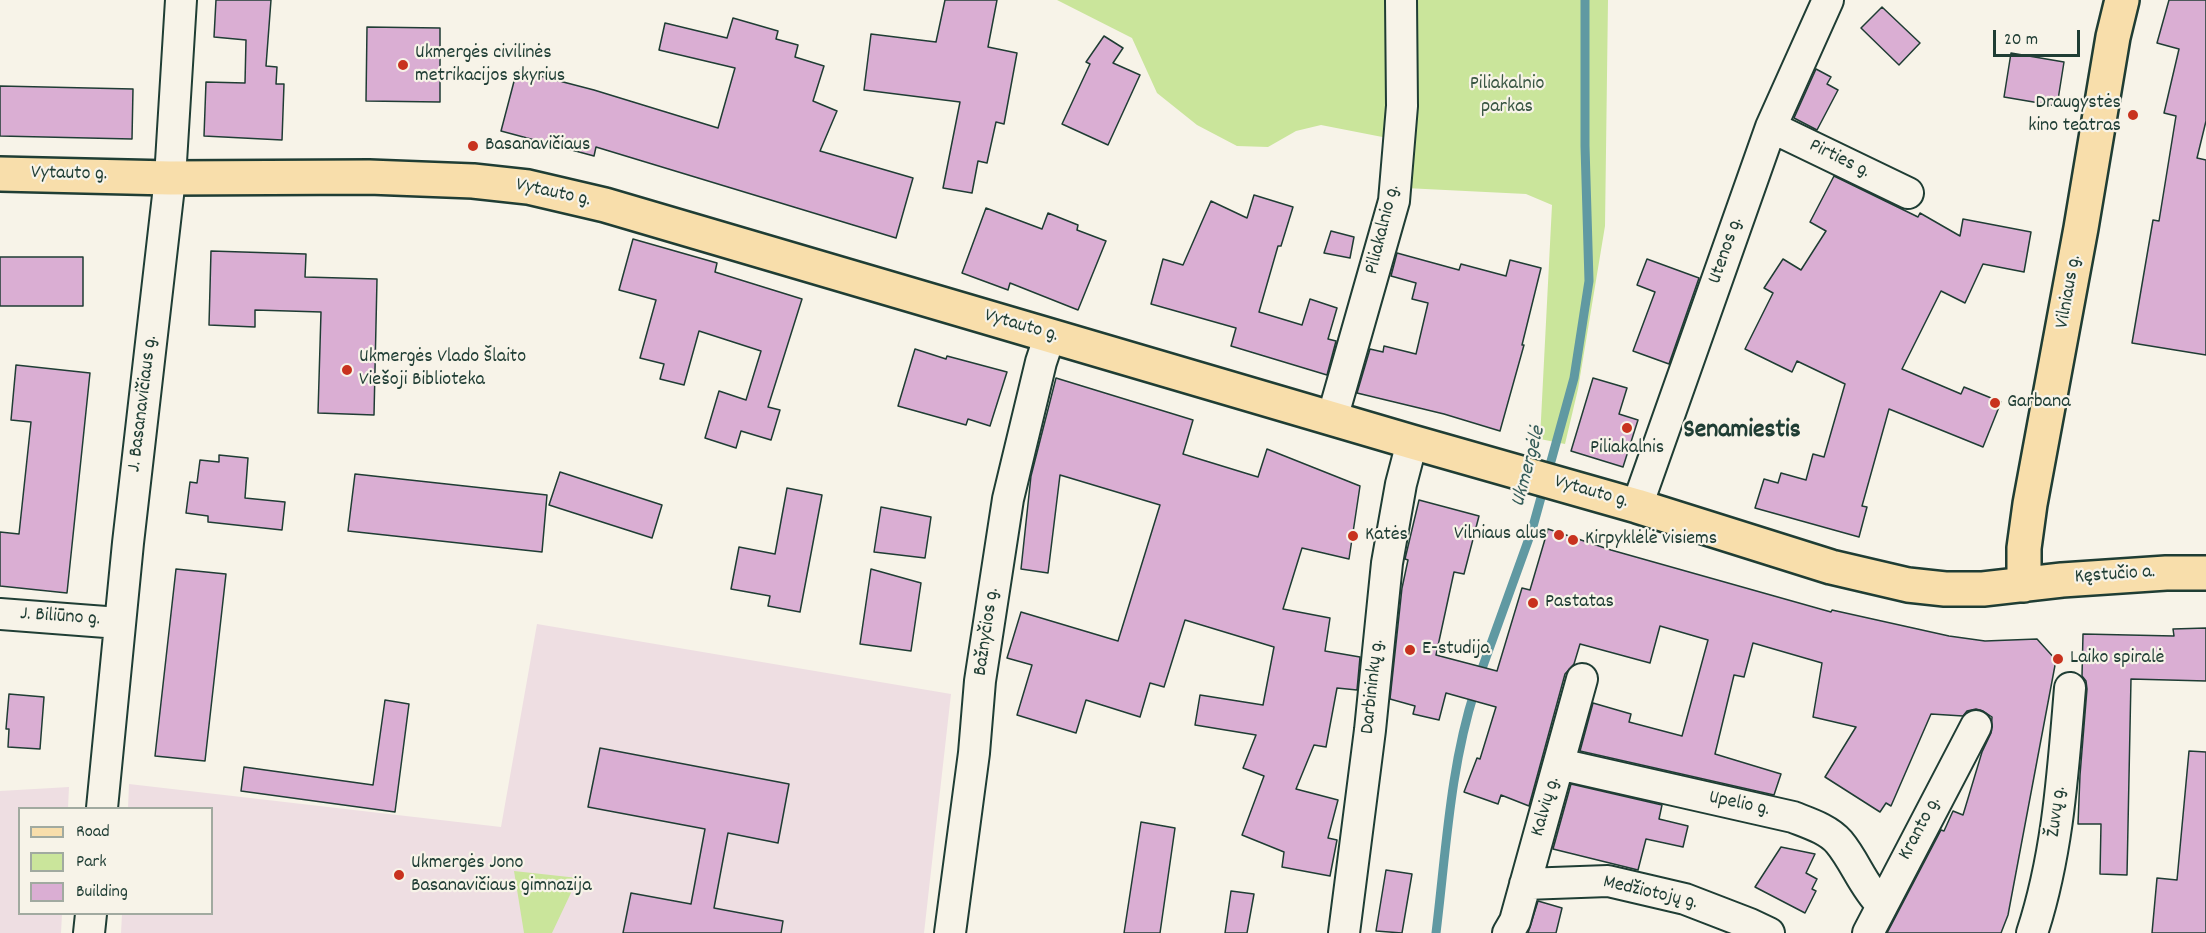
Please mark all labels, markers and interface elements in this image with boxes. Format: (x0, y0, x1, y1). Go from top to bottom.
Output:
scale bar (1996, 18, 2083, 56)
text: 20 m (2004, 28, 2038, 53)
place label: Ukmergės civilinės metrikacijos skyrius (415, 42, 565, 89)
marker: Ukmergės civilinės metrikacijos skyrius (396, 58, 410, 72)
park label: Piliakalnio parkas (1470, 73, 1544, 120)
place label: Draugystės kino teatras (2028, 92, 2121, 139)
marker: Draugystės kino teatras (2126, 108, 2140, 122)
place label: Basanavičiaus (485, 134, 590, 158)
street label: Pirties g. (1804, 135, 1874, 185)
marker: Basanavičiaus (466, 139, 480, 153)
street label: Vytauto g. (31, 162, 107, 188)
street label: Vytauto g. (513, 174, 593, 214)
street label: Piliakalnio g. (1361, 183, 1407, 277)
street label: Utenos g. (1704, 214, 1750, 288)
street label: Vilniaus g. (2052, 253, 2088, 331)
street label: Vytauto g. (981, 305, 1061, 349)
street label: J. Basanavičiaus g. (124, 334, 164, 474)
place label: Ukmergės Vlado Šlaito Viešoji Biblioteka (359, 346, 526, 393)
marker: Ukmergės Vlado Šlaito Viešoji Biblioteka (340, 363, 354, 377)
place label: Garbana (2007, 391, 2071, 415)
marker: Garbana (1988, 396, 2002, 410)
district label: Senamiestis (1683, 416, 1801, 448)
marker: Piliakalnis (1620, 421, 1634, 435)
water label: Ukmergėlė (1507, 424, 1553, 510)
place label: Piliakalnis (1590, 437, 1664, 461)
street label: Vytauto g. (1551, 471, 1631, 515)
place label: Vilniaus alus (1454, 523, 1547, 547)
place label: Katės (1365, 524, 1408, 548)
marker: Vilniaus alus (1552, 528, 1566, 542)
place label: Kirpyklėlė visiems (1585, 528, 1717, 552)
marker: Katės (1346, 529, 1360, 543)
marker: Kirpyklėlė visiems (1566, 533, 1580, 547)
street label: Kęstučio a. (2074, 561, 2156, 591)
street label: Bažnyčios g. (970, 586, 1006, 678)
place label: Pastatas (1545, 591, 1614, 615)
marker: Pastatas (1526, 596, 1540, 610)
street label: J. Biliūno g. (19, 603, 101, 633)
street label: Darbininkų g. (1357, 638, 1391, 736)
place label: E-studija (1422, 638, 1490, 662)
marker: E-studija (1403, 643, 1417, 657)
place label: Laiko spiralė (2070, 647, 2164, 671)
marker: Laiko spiralė (2051, 652, 2065, 666)
street label: Kalvių g. (1527, 775, 1567, 839)
street label: Žuvų g. (2043, 785, 2073, 839)
street label: Upelio g. (1706, 787, 1772, 823)
street label: Kranto g. (1894, 793, 1948, 865)
legend (18, 807, 213, 915)
text: Road (76, 820, 110, 845)
text: Park (76, 850, 107, 875)
place label: Ukmergės Jono Basanavičiaus gimnazija (411, 852, 592, 899)
marker: Ukmergės Jono Basanavičiaus gimnazija (392, 868, 406, 882)
street label: Medžiotojų g. (1600, 871, 1700, 917)
text: Building (76, 880, 128, 905)

